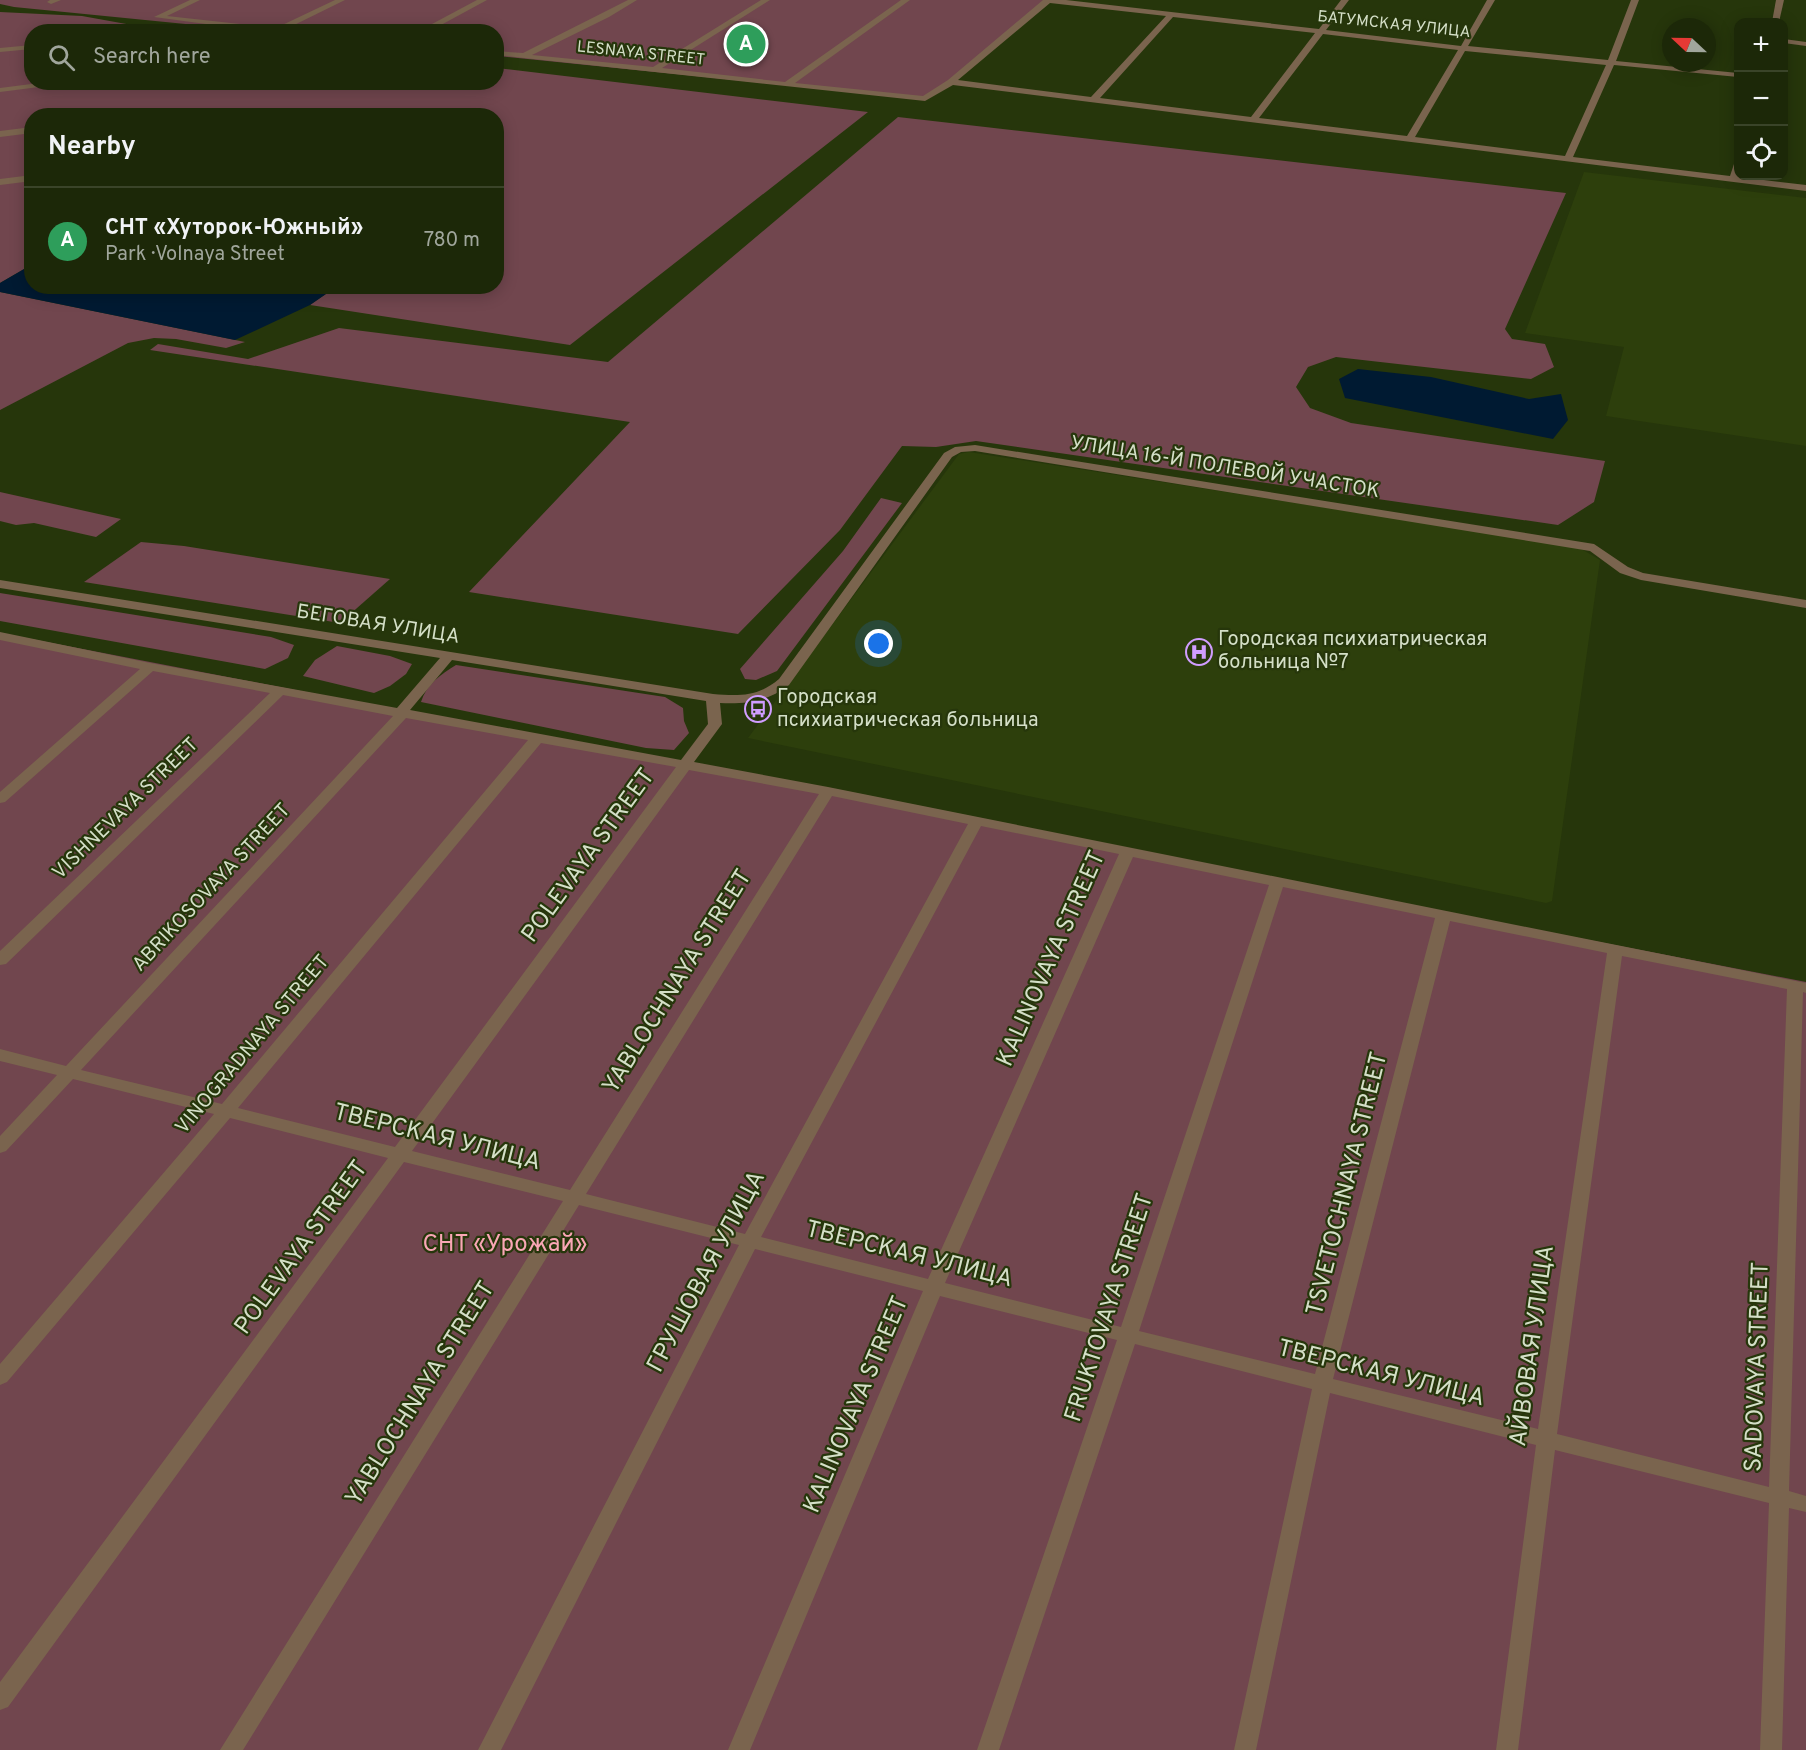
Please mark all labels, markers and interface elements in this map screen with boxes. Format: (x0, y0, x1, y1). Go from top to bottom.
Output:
street label: БАТУМСКАЯ УЛИЦА (1316, 7, 1472, 43)
north arrow (1662, 18, 1716, 72)
map controls (1734, 18, 1788, 180)
button: + (1734, 18, 1788, 72)
pin: A (726, 22, 766, 66)
search box (24, 24, 504, 90)
street label: LESNAYA STREET (576, 37, 706, 71)
icon: search (45, 41, 78, 74)
text: Search here (93, 44, 211, 71)
button: − (1734, 72, 1788, 126)
button: locate (1734, 126, 1788, 180)
text: Nearby (48, 131, 136, 164)
text: СНТ «Хуторок-Южный» (105, 215, 363, 242)
text: A (60, 228, 75, 254)
text: 780 m (424, 228, 480, 254)
text: Park · Volnaya Street (105, 242, 285, 268)
street label: УЛИЦА 16-Й ПОЛЕВОЙ УЧАСТОК (1069, 429, 1382, 505)
street label: БЕГОВАЯ УЛИЦА (295, 599, 461, 651)
place label: Городская психиатрическая больница №7 (1218, 627, 1488, 676)
your location (864, 629, 893, 658)
hospital icon: Городская психиатрическая больница №7 (1184, 637, 1214, 667)
place label: Городская психиатрическая больница (777, 685, 1039, 734)
bus stop icon: Городская психиатрическая больница (743, 694, 773, 724)
street label: VISHNEVAYA STREET (47, 732, 205, 886)
street label: POLEVAYA STREET (516, 763, 662, 949)
street label: ABRIKOSOVAYA STREET (127, 798, 297, 978)
street label: KALINOVAYA STREET (991, 846, 1113, 1072)
street label: YABLOCHNAYA STREET (597, 864, 759, 1100)
street label: VINOGRADNAYA STREET (170, 950, 336, 1140)
street label: TSVETOCHNAYA STREET (1301, 1049, 1395, 1319)
street label: ТВЕРСКАЯ УЛИЦА (330, 1098, 544, 1178)
street label: POLEVAYA STREET (229, 1155, 375, 1341)
street label: ГРУШОВАЯ УЛИЦА (641, 1166, 773, 1378)
street label: FRUKTOVAYA STREET (1059, 1190, 1161, 1426)
street label: ТВЕРСКАЯ УЛИЦА (802, 1215, 1016, 1295)
park label: СНТ «Урожай» (423, 1230, 587, 1260)
street label: АЙВОВАЯ УЛИЦА (1502, 1243, 1562, 1449)
street label: SADOVAYA STREET (1739, 1261, 1777, 1473)
street label: YABLOCHNAYA STREET (340, 1276, 502, 1512)
street label: KALINOVAYA STREET (798, 1292, 916, 1518)
street label: ТВЕРСКАЯ УЛИЦА (1274, 1334, 1488, 1414)

